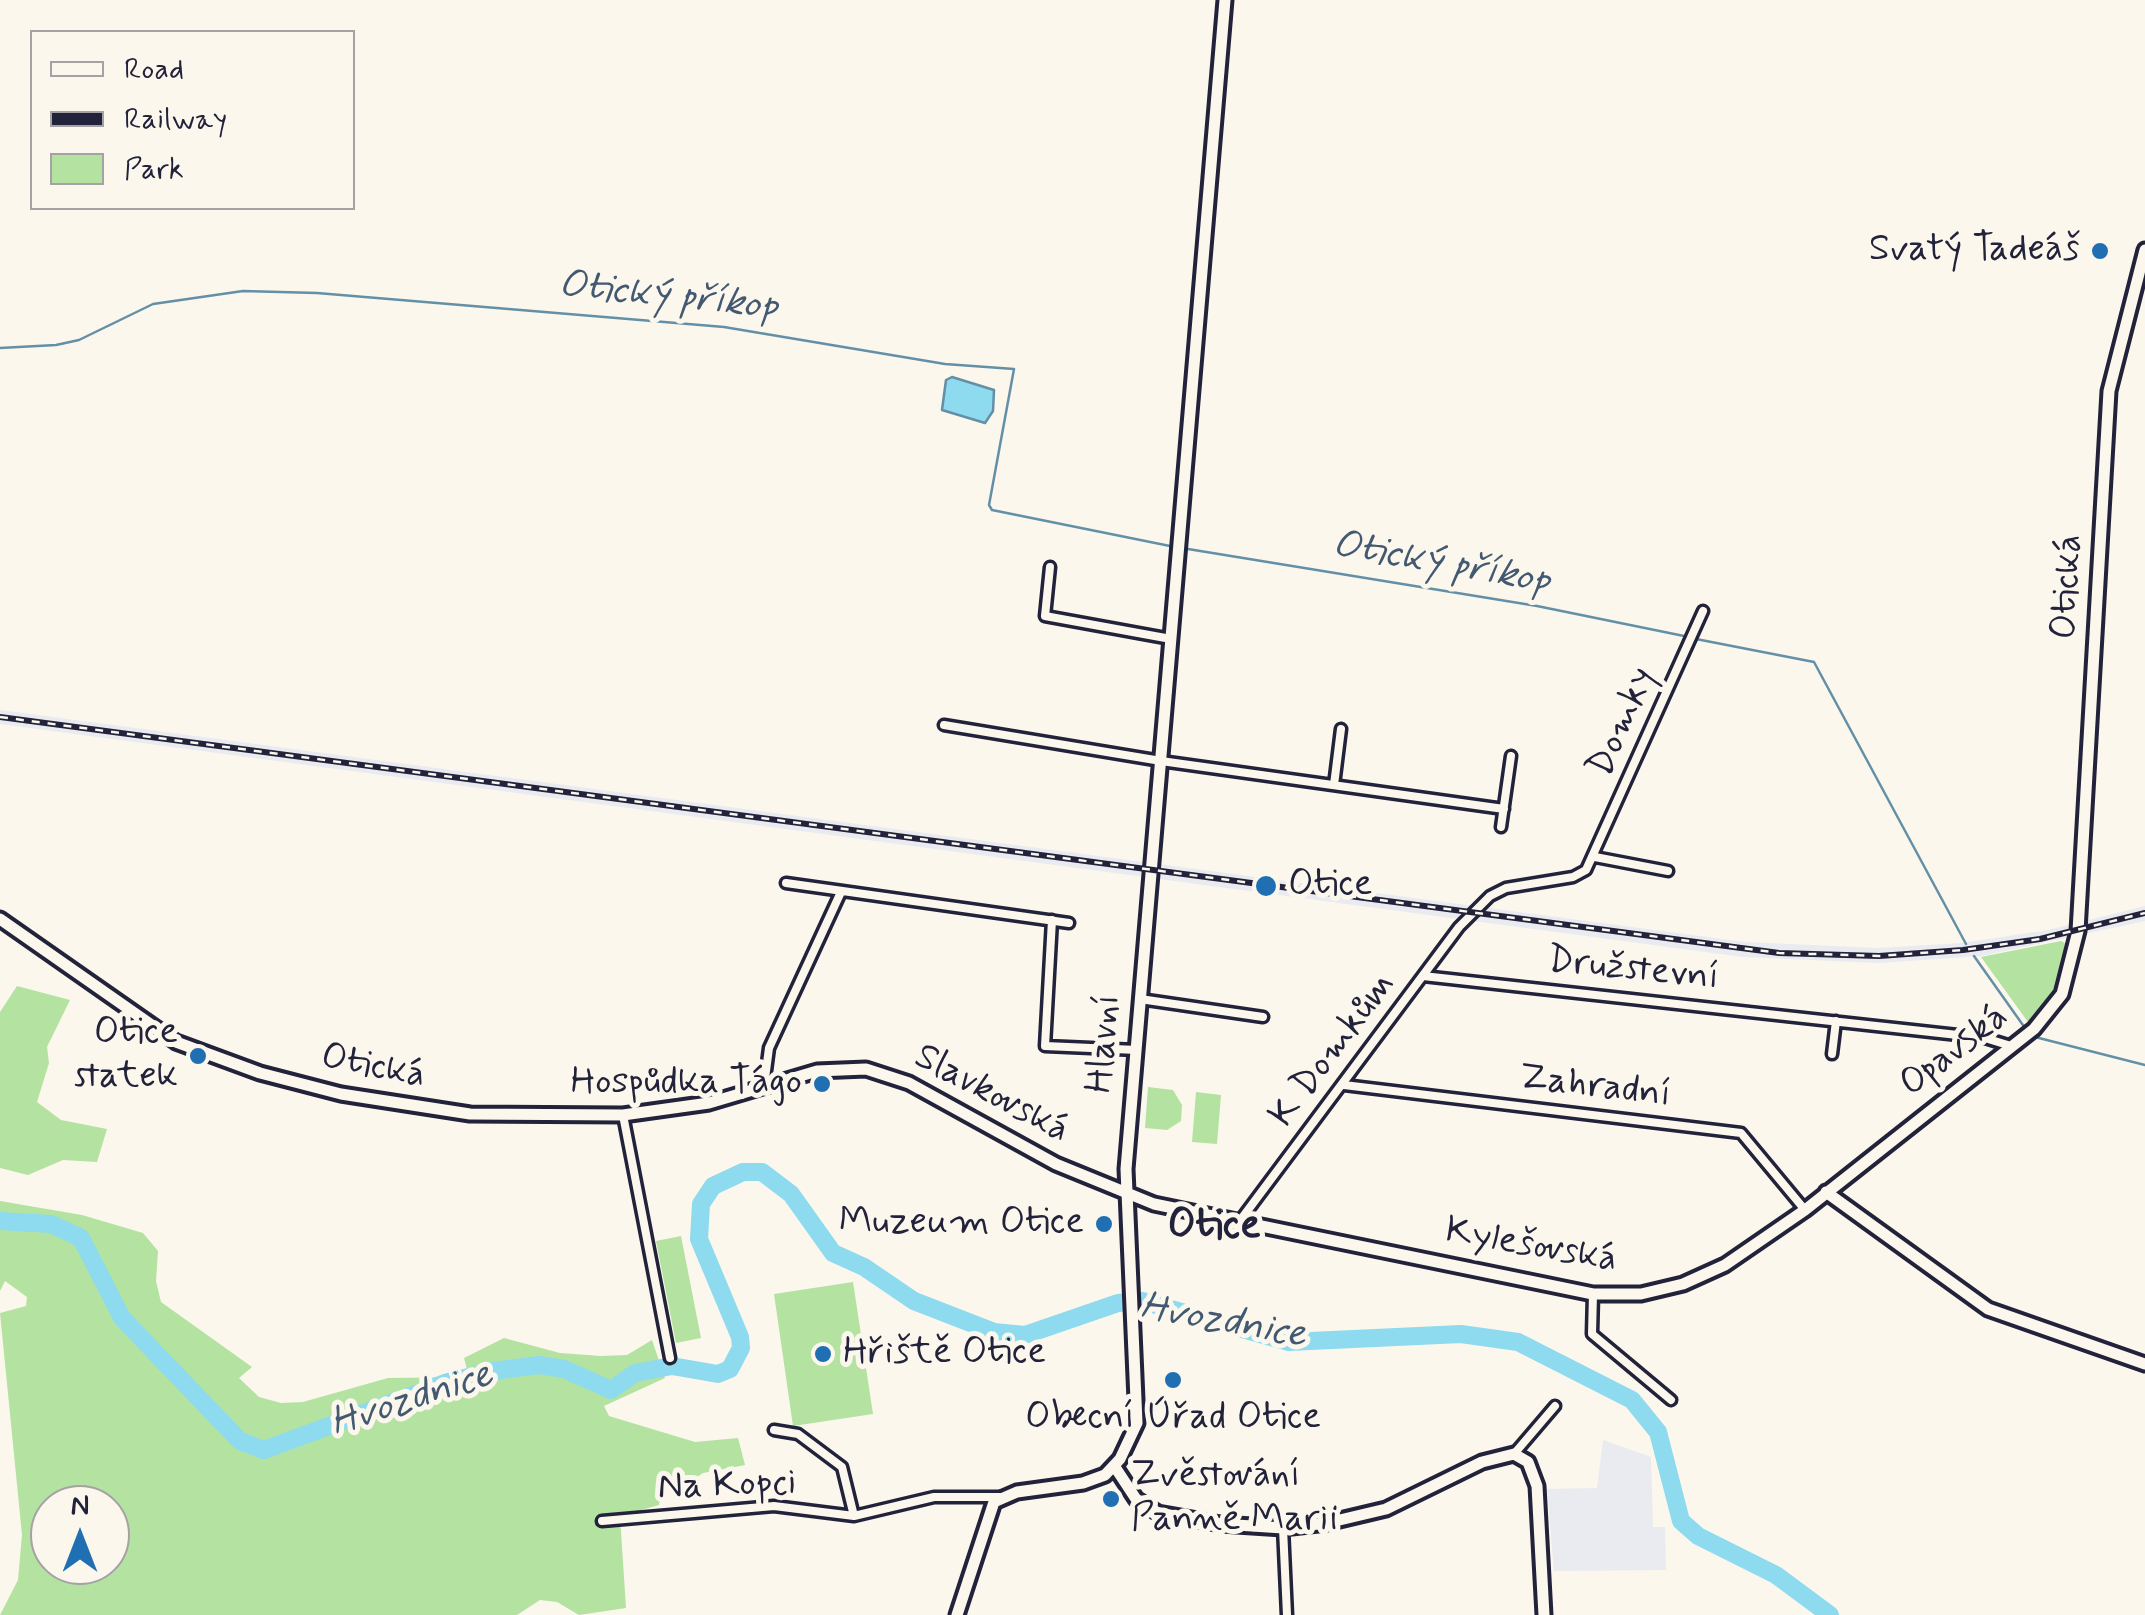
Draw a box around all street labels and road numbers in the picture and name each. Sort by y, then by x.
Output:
street label: Otická [2043,533,2095,641]
street label: Domky [1580,661,1668,785]
street label: Družstevní [1545,939,1721,1003]
street label: K Domkům [1261,965,1407,1137]
street label: Hlavní [1079,993,1133,1095]
street label: Opavská [1892,996,2018,1108]
street label: Slavkovská [906,1035,1076,1155]
street label: Otická [317,1036,429,1100]
street label: Zahradní [1517,1056,1673,1120]
street label: Kylešovská [1442,1209,1620,1285]
street label: Na Kopci [657,1462,797,1512]

